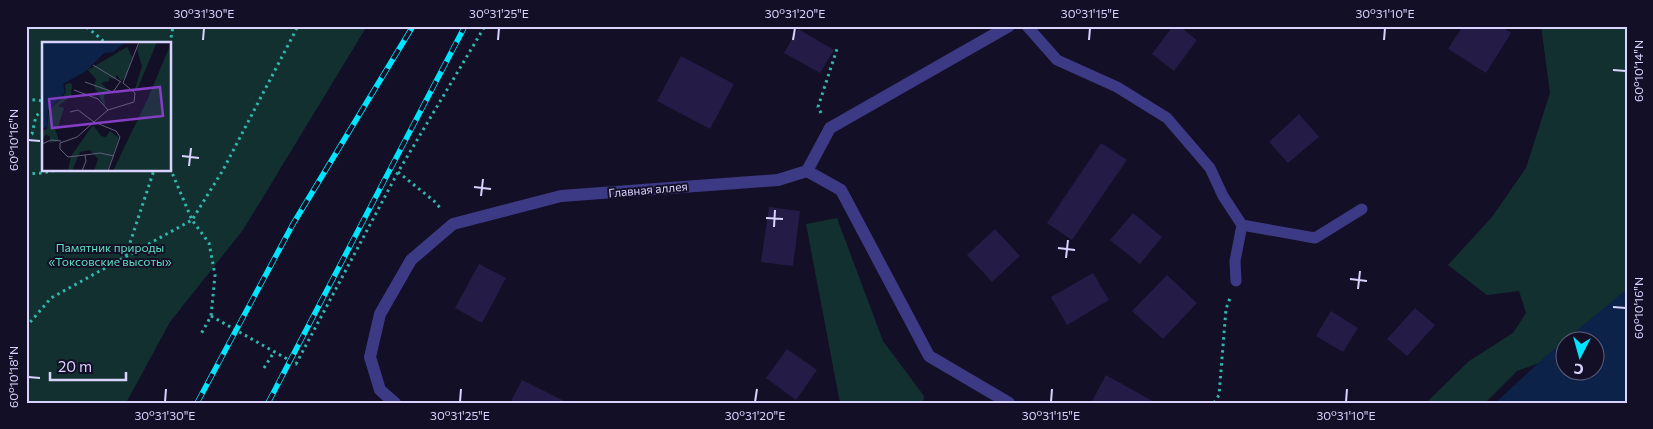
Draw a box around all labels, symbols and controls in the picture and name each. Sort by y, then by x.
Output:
text: 30°31'30"E [174,6,234,20]
text: 30°31'25"E [469,6,529,20]
text: 30°31'20"E [765,6,825,20]
text: 30°31'15"E [1061,6,1119,20]
text: 30°31'10"E [1355,6,1415,20]
text: 60°10'14"N [1631,40,1645,102]
inset map [42,42,171,171]
text: 60°10'16"N [6,109,20,171]
street label: Главная аллея [608,179,688,199]
park label: Памятник природы «Токсовские высоты» [48,240,172,268]
text: 60°10'16"N [1631,277,1645,339]
north arrow [1556,332,1606,382]
text: 60°10'18"N [6,346,20,408]
scale bar [50,349,126,381]
text: 20 m [58,357,92,375]
text: С [1573,360,1584,378]
text: 30°31'30"E [135,408,195,422]
text: 30°31'25"E [430,408,490,422]
text: 30°31'20"E [725,408,785,422]
text: 30°31'15"E [1022,408,1080,422]
text: 30°31'10"E [1316,408,1376,422]

